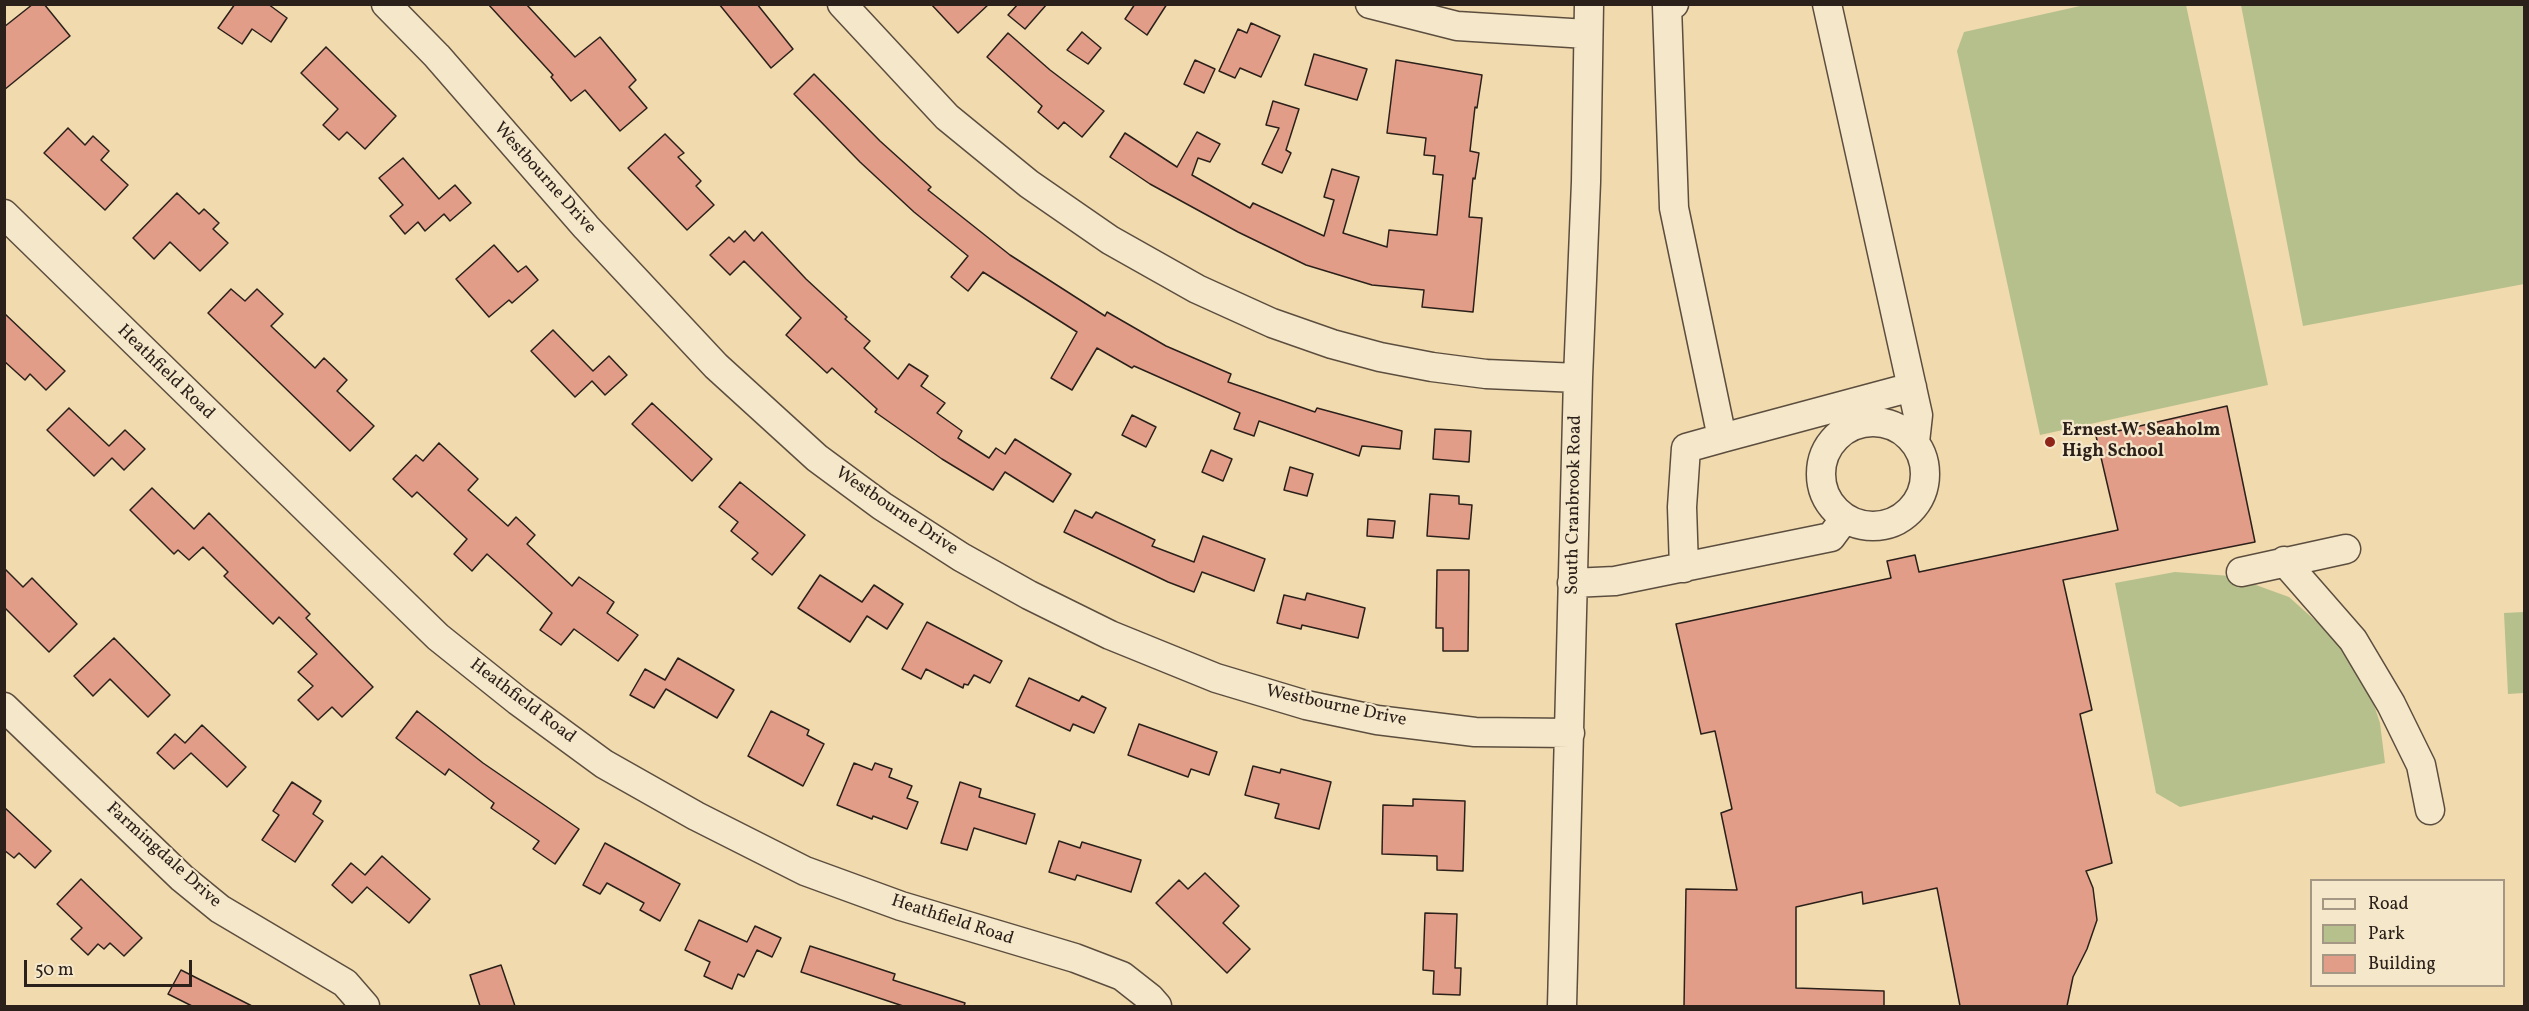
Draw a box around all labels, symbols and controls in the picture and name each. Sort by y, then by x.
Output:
street label: Westbourne Drive [488,119,600,239]
street label: Heathfield Road [112,321,218,425]
street label: South Cranbrook Road [1563,415,1587,595]
place label: Ernest W. Seaholm High School [2062,421,2220,464]
marker: Ernest W. Seaholm High School [2043,435,2057,449]
street label: Westbourne Drive [831,463,961,561]
street label: Heathfield Road [465,655,579,749]
street label: Westbourne Drive [1264,682,1408,732]
street label: Farmingdale Drive [101,799,225,913]
legend [2310,879,2505,987]
street label: Heathfield Road [888,891,1016,951]
text: Road [2368,892,2409,917]
text: Park [2368,922,2405,947]
scale bar [27,948,195,986]
text: Building [2368,952,2436,977]
text: 50 m [35,958,74,983]

